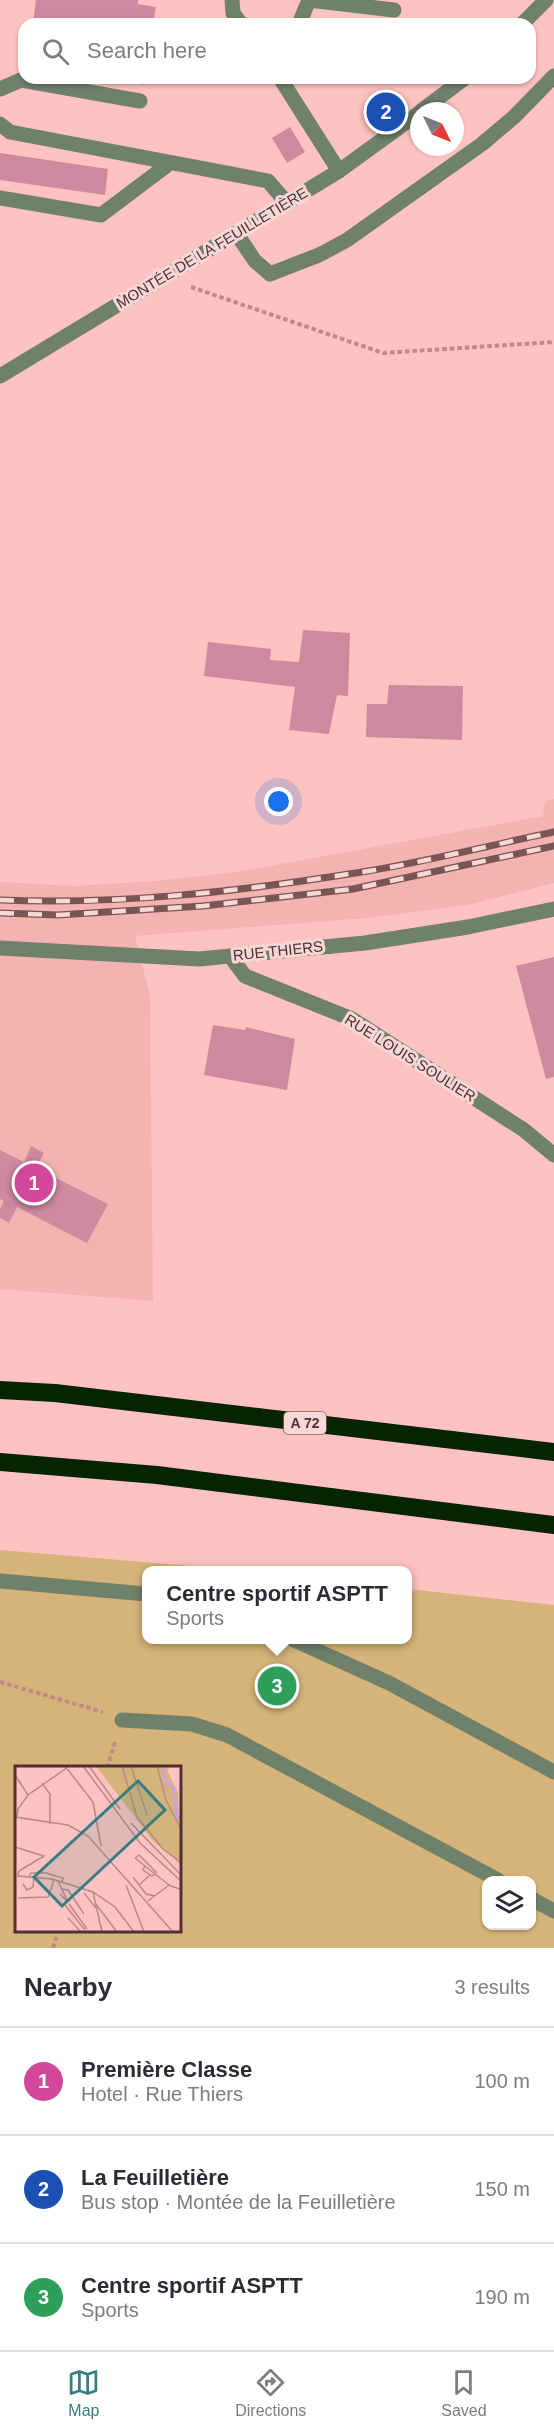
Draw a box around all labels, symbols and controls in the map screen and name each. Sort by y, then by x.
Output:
search box [18,18,536,84]
icon: search [39,35,72,68]
text: Search here [87,38,207,63]
pin: 2 [366,90,406,134]
north arrow [410,102,464,156]
street label: MONTÉE DE LA FEUILLETIÈRE [113,184,310,312]
your location [264,787,293,816]
street label: RUE THIERS [232,937,324,964]
street label: RUE LOUIS SOULIER [342,1010,479,1105]
pin: 1 [15,1160,54,1206]
road number: A 72 [284,1412,326,1434]
popup [142,1566,412,1644]
text: Centre sportif ASPTT [166,1581,388,1606]
text: Sports [166,1607,224,1629]
pin: 3 [258,1664,296,1708]
inset map [15,1766,182,1933]
map controls [482,1876,536,1930]
button: layers [482,1876,536,1930]
text: Nearby [24,1972,112,2002]
text: 3 results [454,1976,530,1998]
text: Première Classe [81,2057,252,2082]
text: 1 [38,2070,49,2092]
text: 100 m [474,2070,530,2092]
text: Hotel · Rue Thiers [81,2083,243,2105]
text: La Feuilletière [81,2165,229,2190]
text: 2 [38,2178,49,2200]
text: 150 m [474,2178,530,2200]
text: Bus stop · Montée de la Feuilletière [81,2191,396,2213]
text: Centre sportif ASPTT [81,2273,303,2298]
text: 3 [38,2286,49,2308]
text: 190 m [474,2286,530,2308]
text: Sports [81,2299,139,2321]
tab: Map [67,2366,100,2420]
tab: Directions [235,2366,306,2420]
tab: Saved [441,2366,487,2420]

